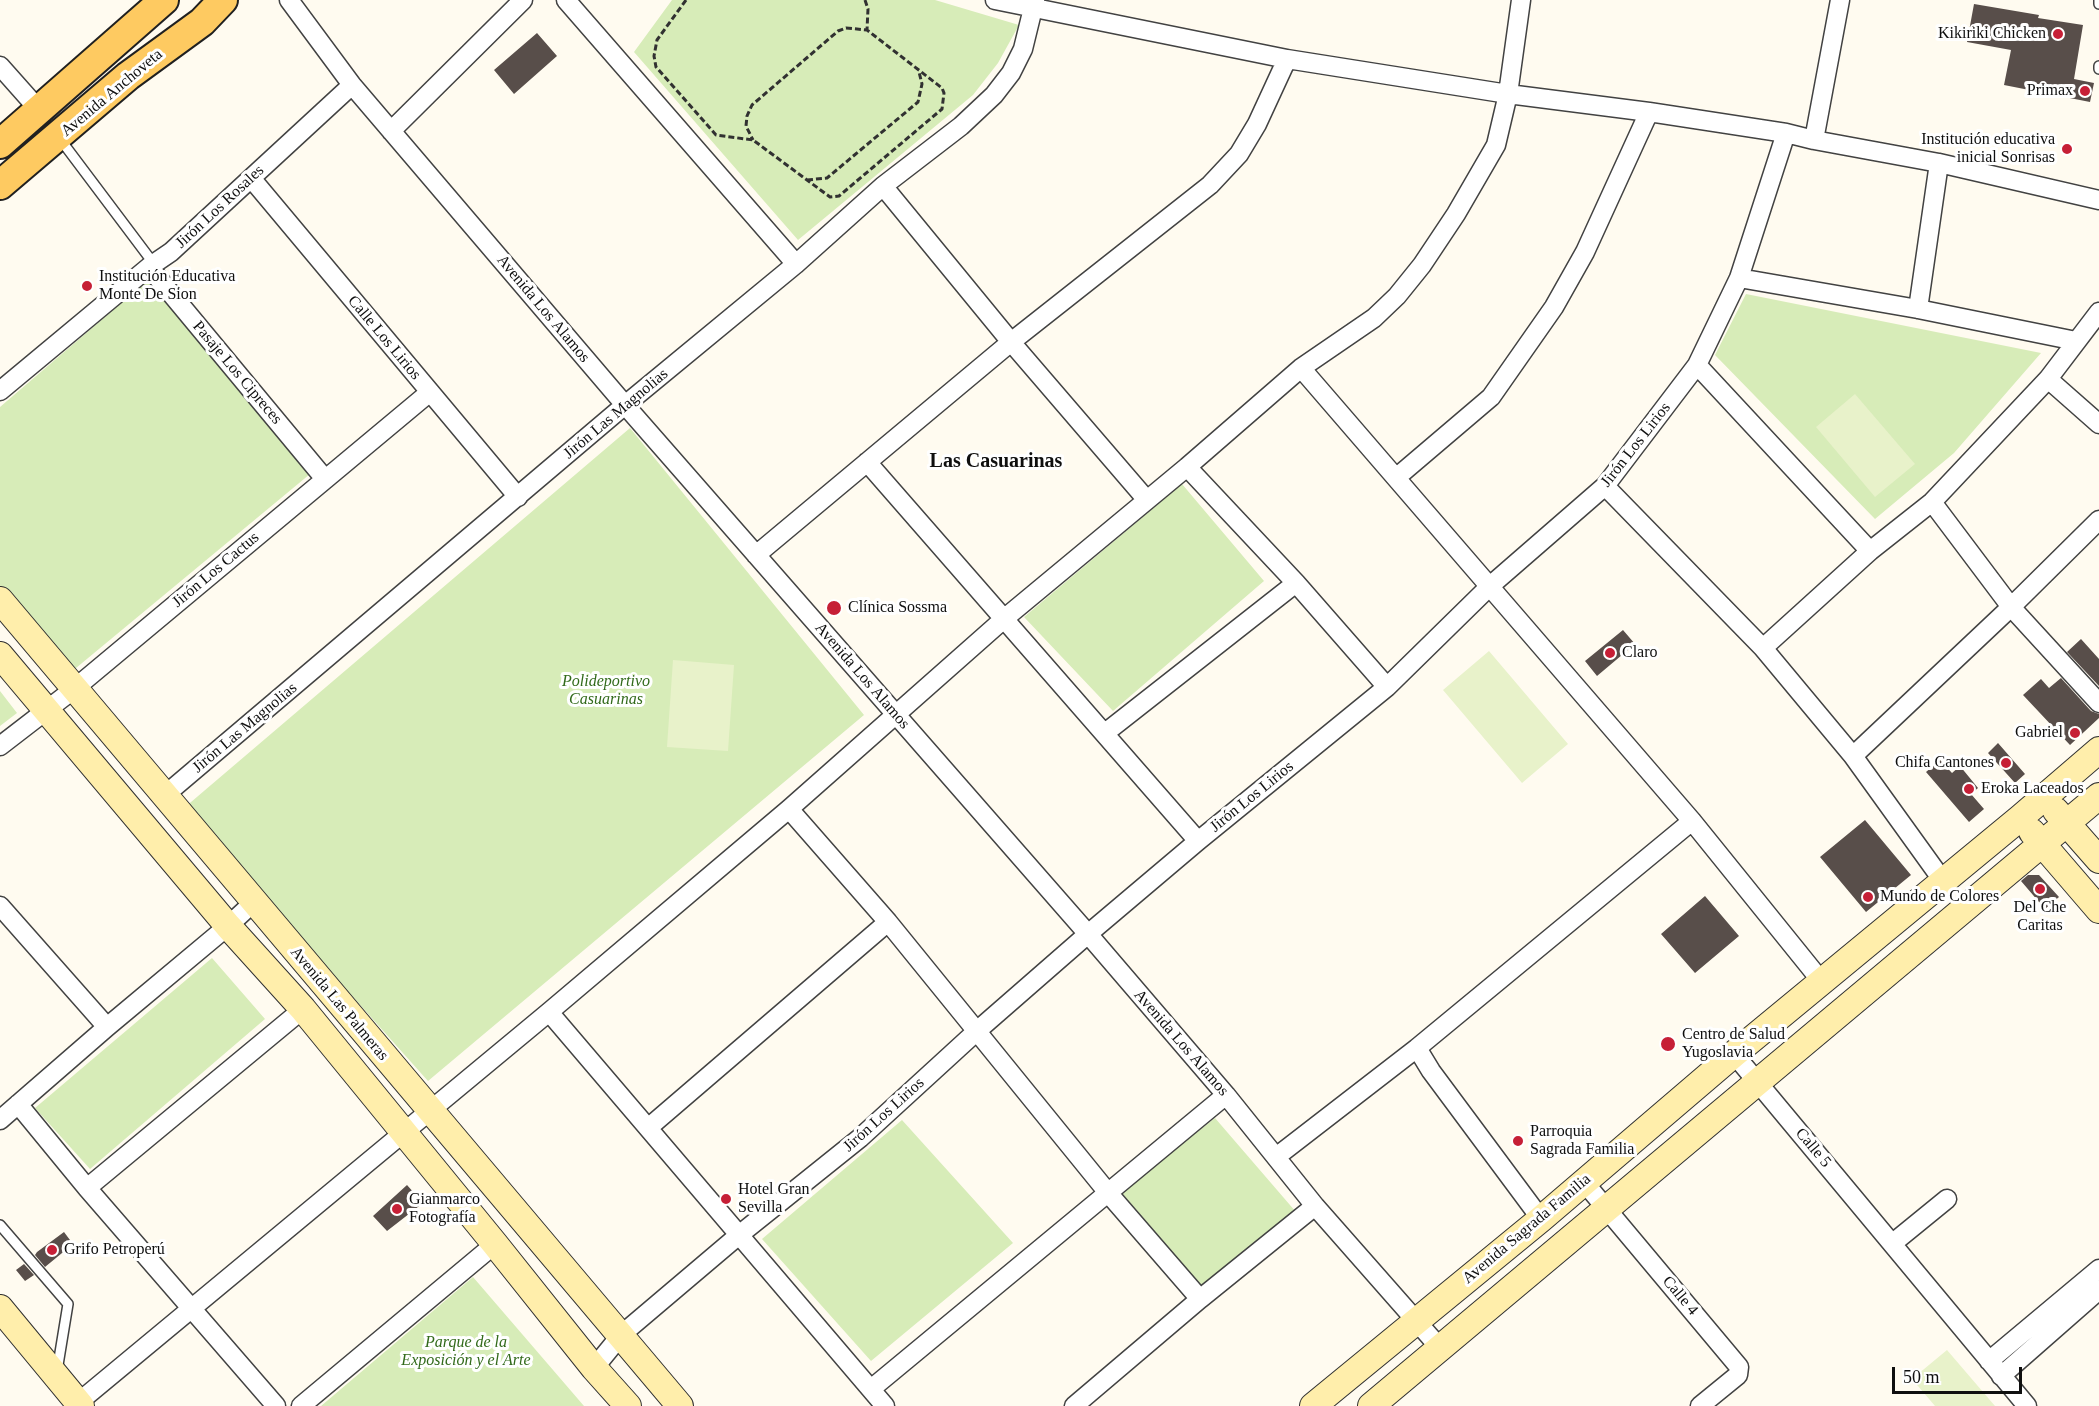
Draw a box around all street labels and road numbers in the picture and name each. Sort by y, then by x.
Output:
street label: Avenida Anchoveta [57,45,167,141]
street label: Jirón Los Rosales [172,161,268,253]
street label: Avenida Los Alamos [492,251,594,367]
street label: Calle Los Lirios [343,292,425,384]
street label: Pasaje Los Cipreces [188,317,286,429]
street label: Jirón Las Magnolias [560,365,672,463]
street label: Jirón Los Lirios [1597,399,1675,491]
street label: Jirón Los Cactus [169,528,263,612]
street label: Avenida Los Alamos [811,619,913,733]
street label: Jirón Las Magnolias [189,679,301,777]
street label: Jirón Los Lirios [1206,757,1298,837]
street label: Avenida Las Palmeras [286,943,392,1065]
street label: Avenida Los Alamos [1130,986,1232,1100]
street label: Jirón Los Lirios [840,1074,928,1156]
street label: Calle 5 [1791,1124,1835,1172]
street label: Avenida Sagrada Familia [1459,1170,1595,1288]
street label: Calle 4 [1658,1272,1702,1320]

